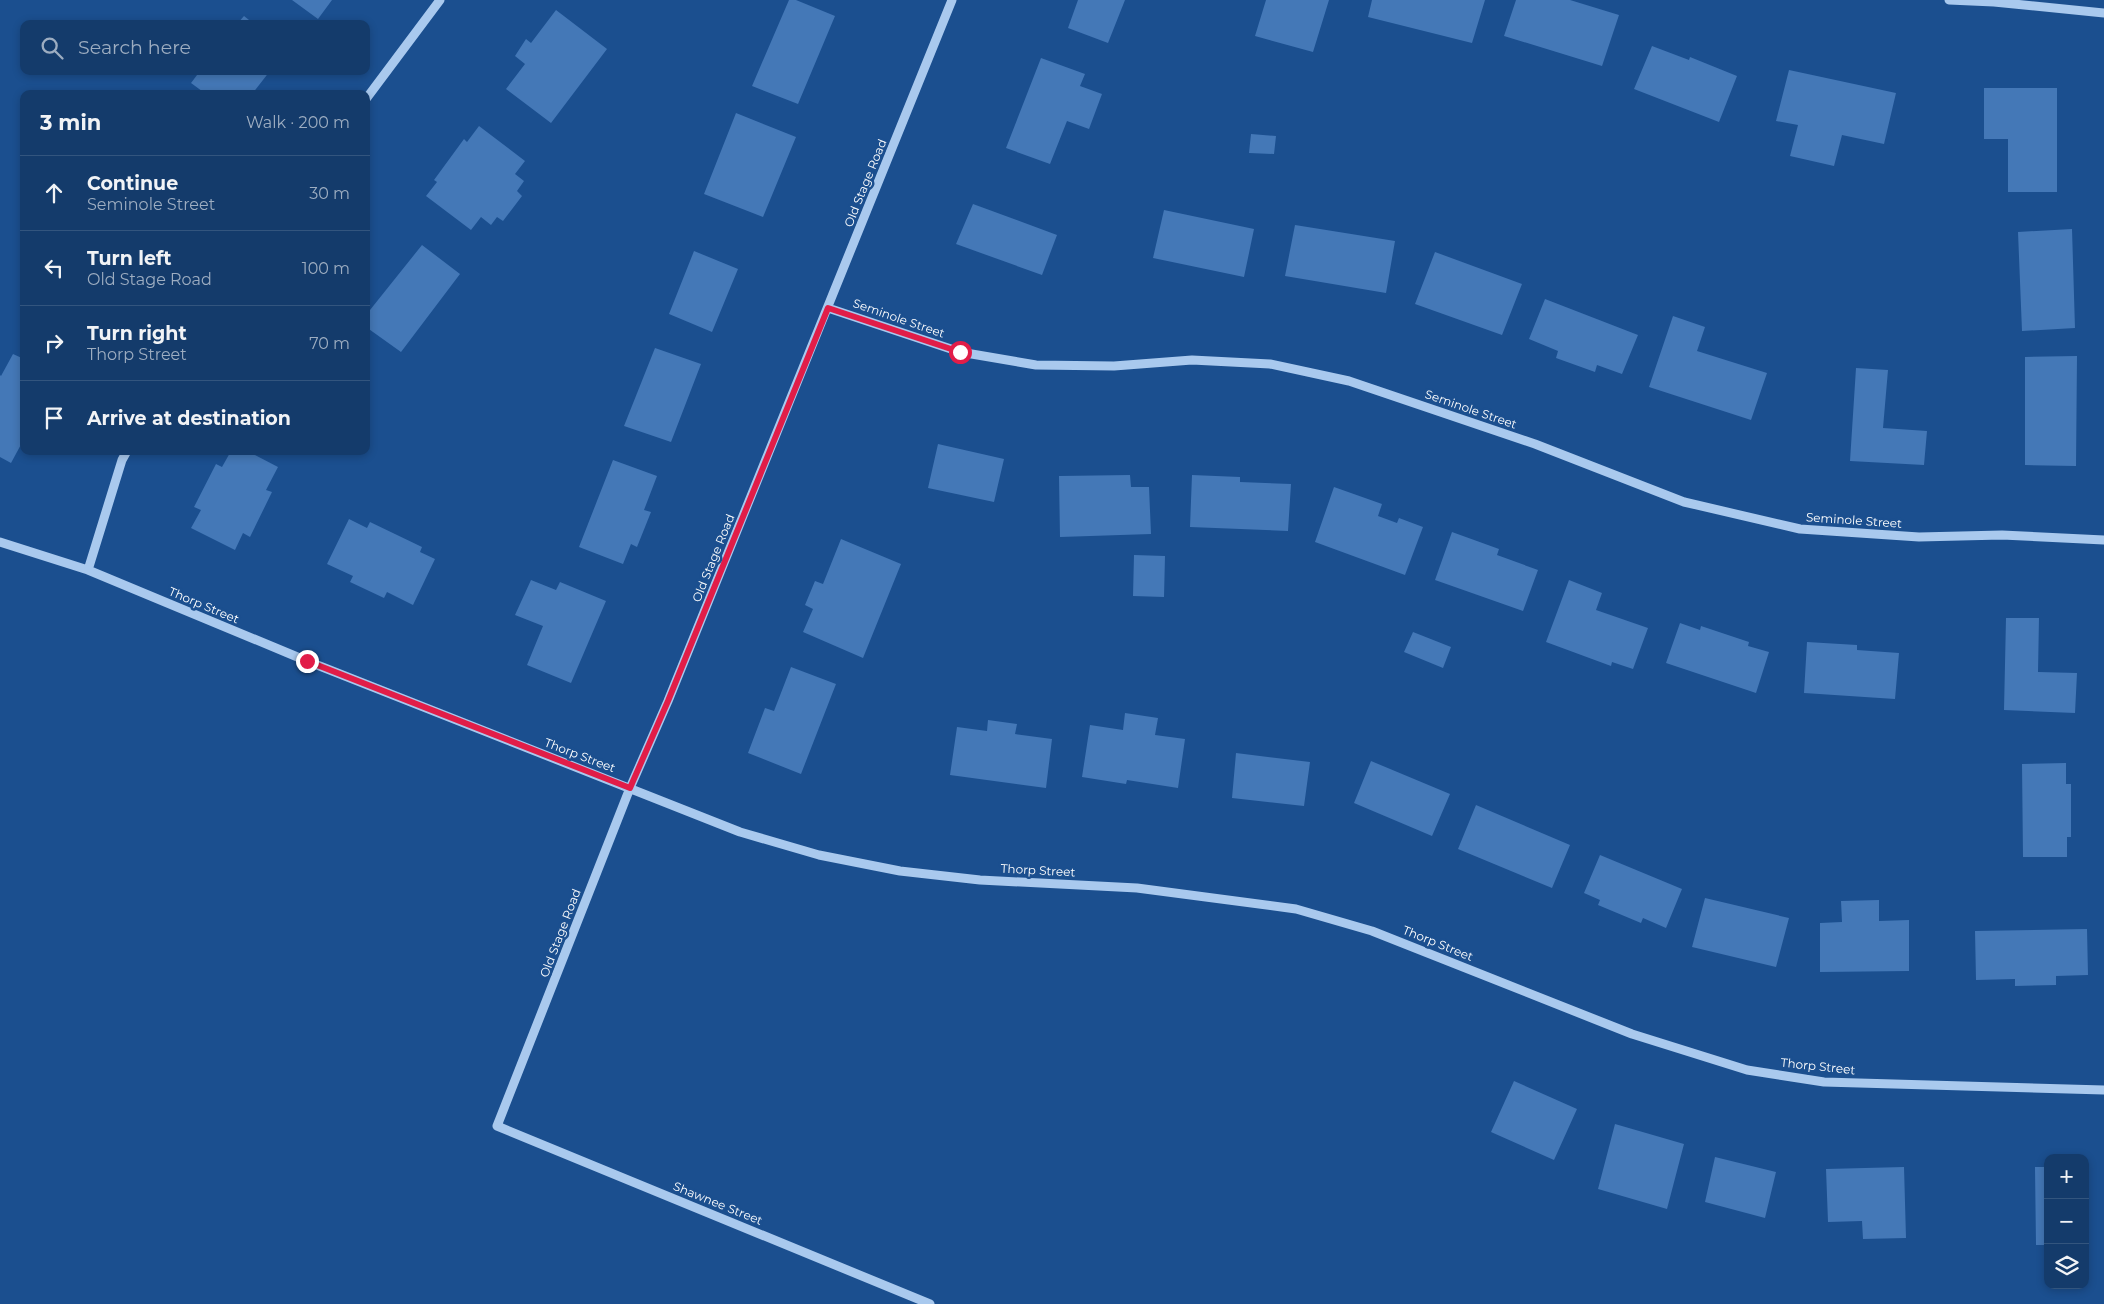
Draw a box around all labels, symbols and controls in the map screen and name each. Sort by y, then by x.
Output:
search box [20,20,370,75]
icon: search [38,34,66,62]
text: Search here [78,36,191,59]
text: 3 min [40,110,101,135]
text: Walk · 200 m [246,113,350,132]
street label: Old Stage Road [841,137,889,229]
text: Continue [87,172,178,195]
icon: ahead [40,179,68,207]
text: 30 m [309,184,350,203]
text: Seminole Street [87,195,215,214]
text: Turn left [87,247,172,270]
icon: left [40,254,68,282]
text: 100 m [302,259,350,278]
text: Old Stage Road [87,270,212,289]
street label: Seminole Street [851,295,947,341]
text: Turn right [87,322,187,345]
icon: right [40,329,68,357]
text: 70 m [309,334,350,353]
route start [949,341,972,364]
text: Thorp Street [87,345,187,364]
street label: Seminole Street [1423,386,1519,432]
icon: arrive [40,404,68,432]
text: Arrive at destination [87,407,291,430]
street label: Seminole Street [1806,509,1903,531]
street label: Old Stage Road [689,512,737,604]
street label: Thorp Street [167,583,241,627]
route end [296,650,319,673]
street label: Thorp Street [542,735,618,775]
street label: Thorp Street [1000,861,1076,879]
street label: Old Stage Road [536,887,584,979]
street label: Thorp Street [1401,922,1476,964]
street label: Thorp Street [1780,1055,1856,1077]
map controls [2044,1154,2089,1289]
button: + [2044,1154,2089,1199]
street label: Shawnee Street [671,1178,765,1228]
button: − [2044,1199,2089,1244]
button: layers [2044,1244,2089,1289]

